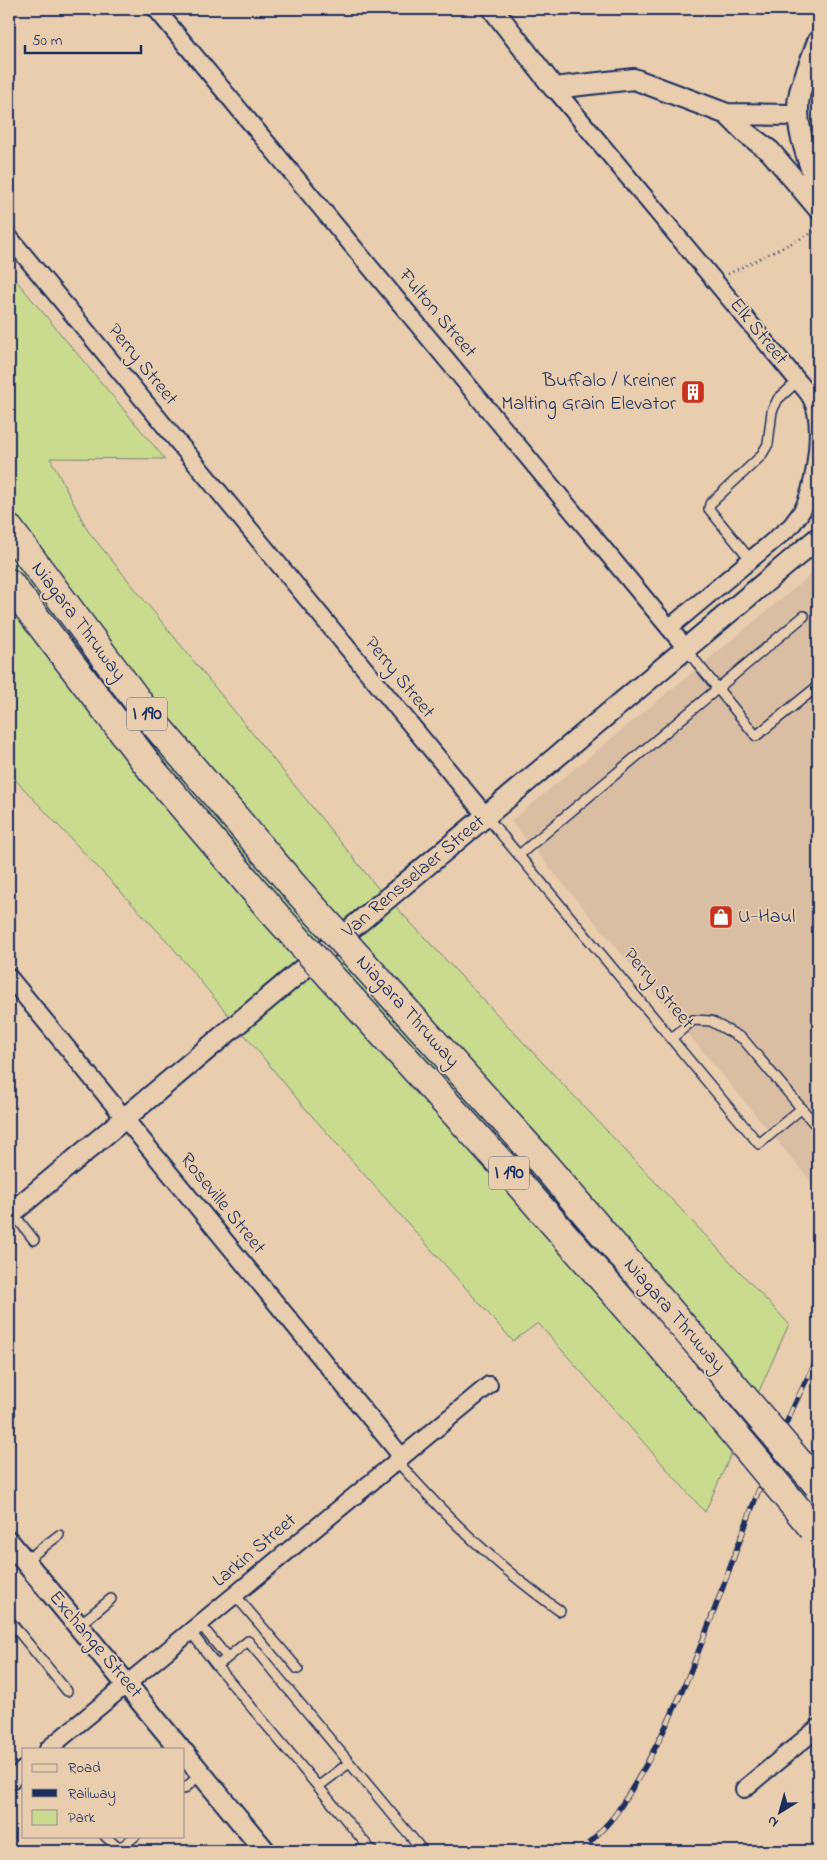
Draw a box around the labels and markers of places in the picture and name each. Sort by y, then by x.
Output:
place label: Buffalo / Kreiner Malting Grain Elevator [501,367,677,420]
building icon: Buffalo / Kreiner Malting Grain Elevator [680,379,706,405]
place label: U-Haul [738,903,795,932]
shop icon: U-Haul [708,904,734,930]

